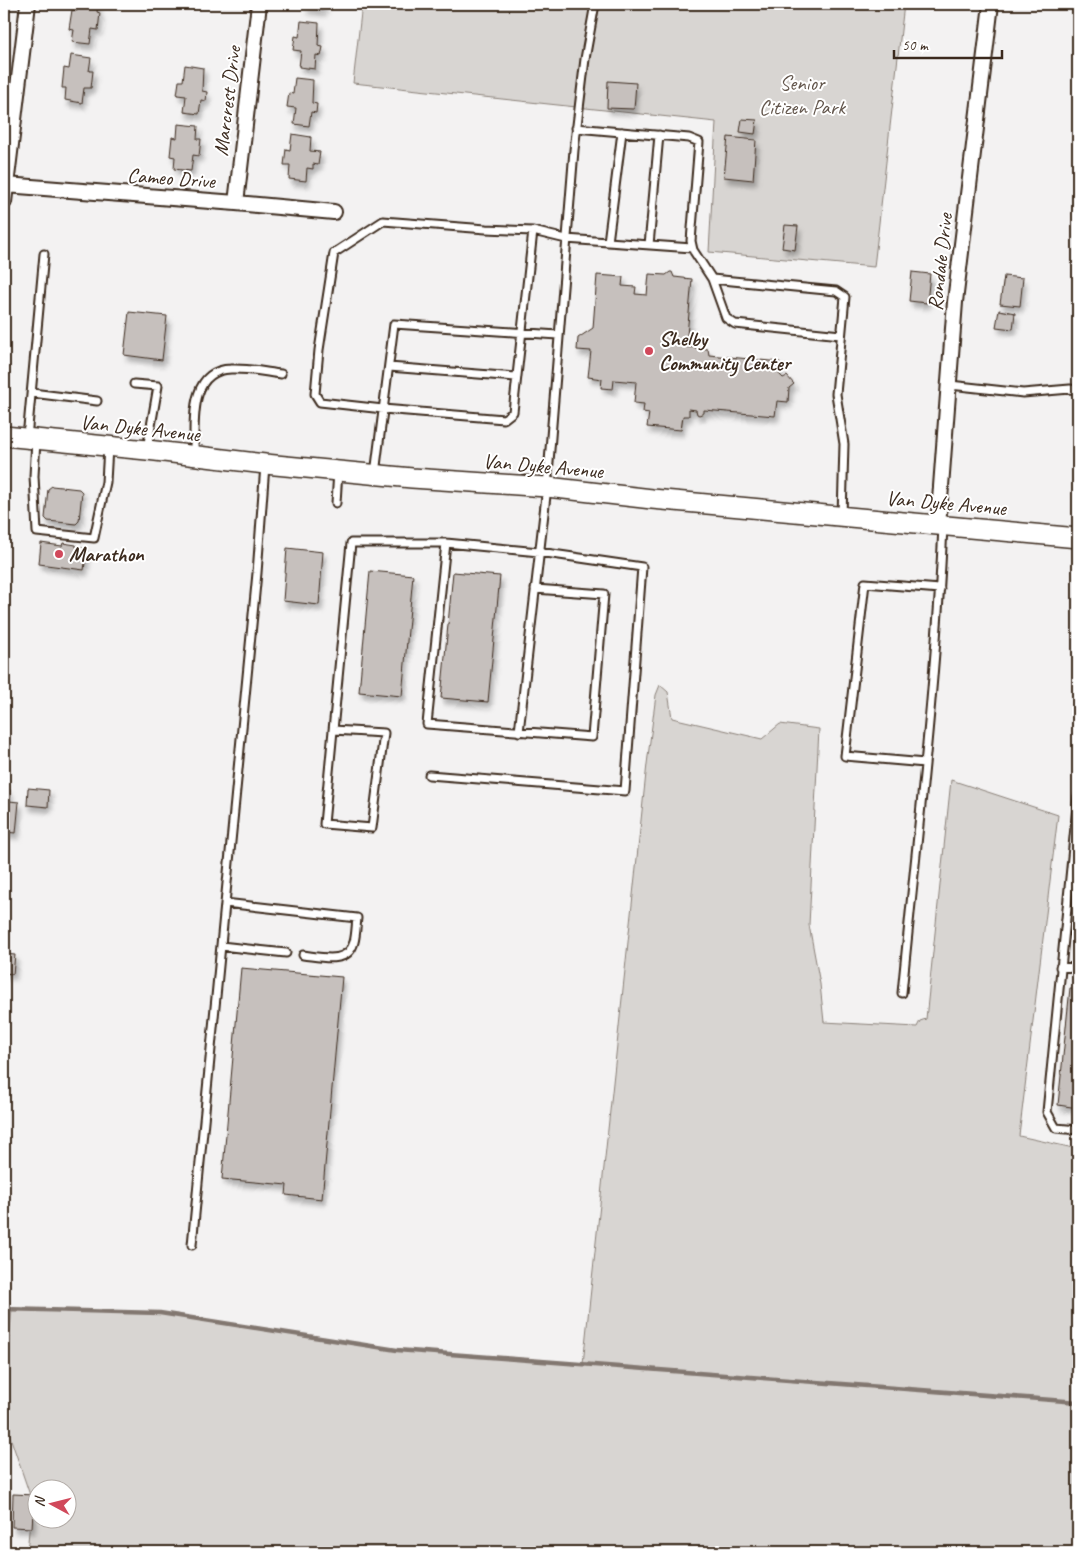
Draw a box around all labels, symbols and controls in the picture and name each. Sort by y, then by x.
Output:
scale bar [894,28,1002,60]
text: 50 m [902,36,929,55]
street label: Marcrest Drive [207,43,247,157]
park label: Senior Citizen Park [759,70,846,120]
street label: Cameo Drive [126,162,217,194]
street label: Rondale Drive [922,211,958,312]
place label: Shelby Community Center [659,326,793,377]
marker: Shelby Community Center [643,345,655,357]
street label: Van Dyke Avenue [79,409,202,447]
street label: Van Dyke Avenue [482,448,605,484]
street label: Van Dyke Avenue [885,485,1008,521]
place label: Marathon [69,541,145,567]
marker: Marathon [53,548,65,560]
north arrow [28,1478,78,1528]
text: N [31,1495,49,1508]

